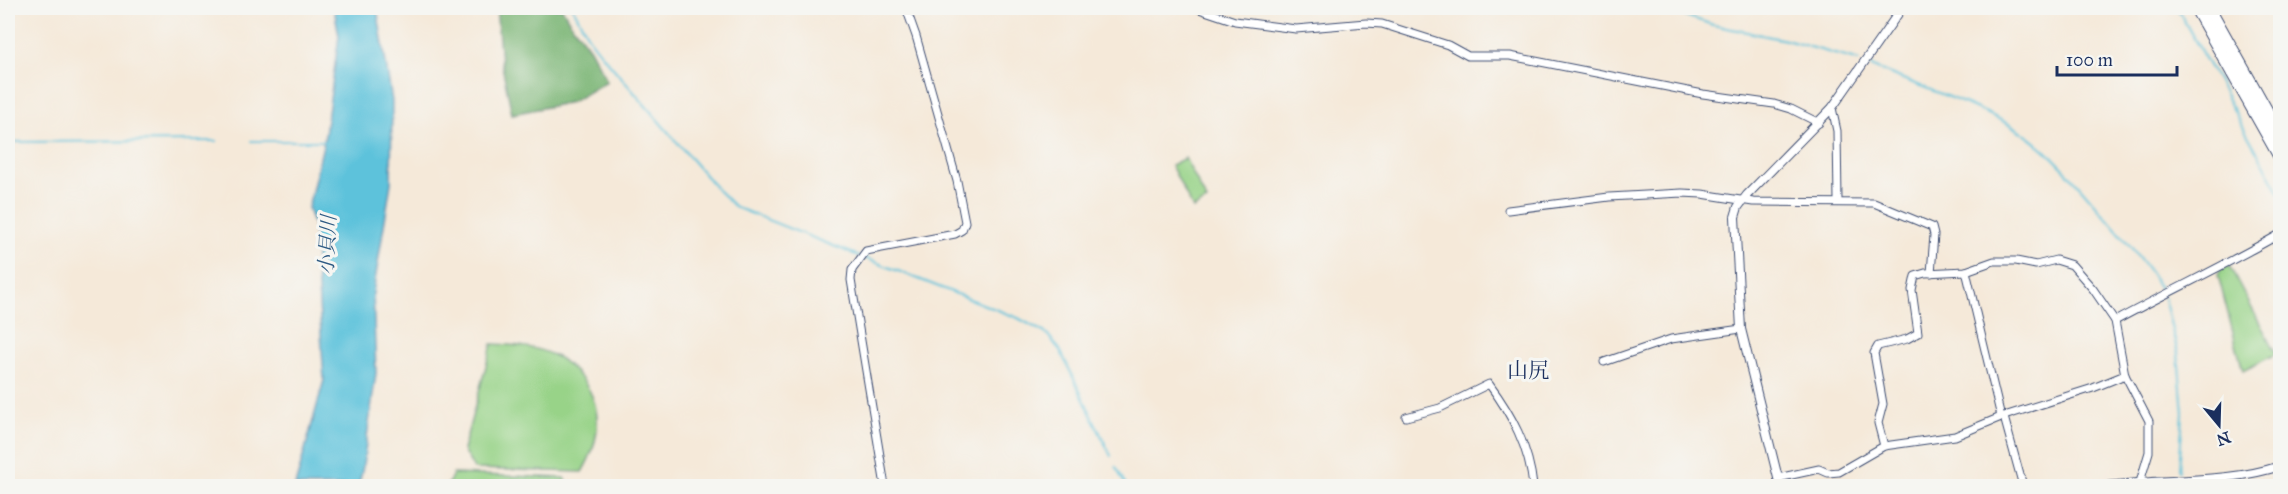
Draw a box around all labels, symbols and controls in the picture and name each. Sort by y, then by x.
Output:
scale bar [2057,39,2177,77]
text: 100 m [2066,49,2113,71]
water label: 小貝川 [313,212,341,276]
district label: 山尻 [1507,357,1549,383]
north arrow [2189,395,2249,455]
text: N [2214,428,2233,450]

